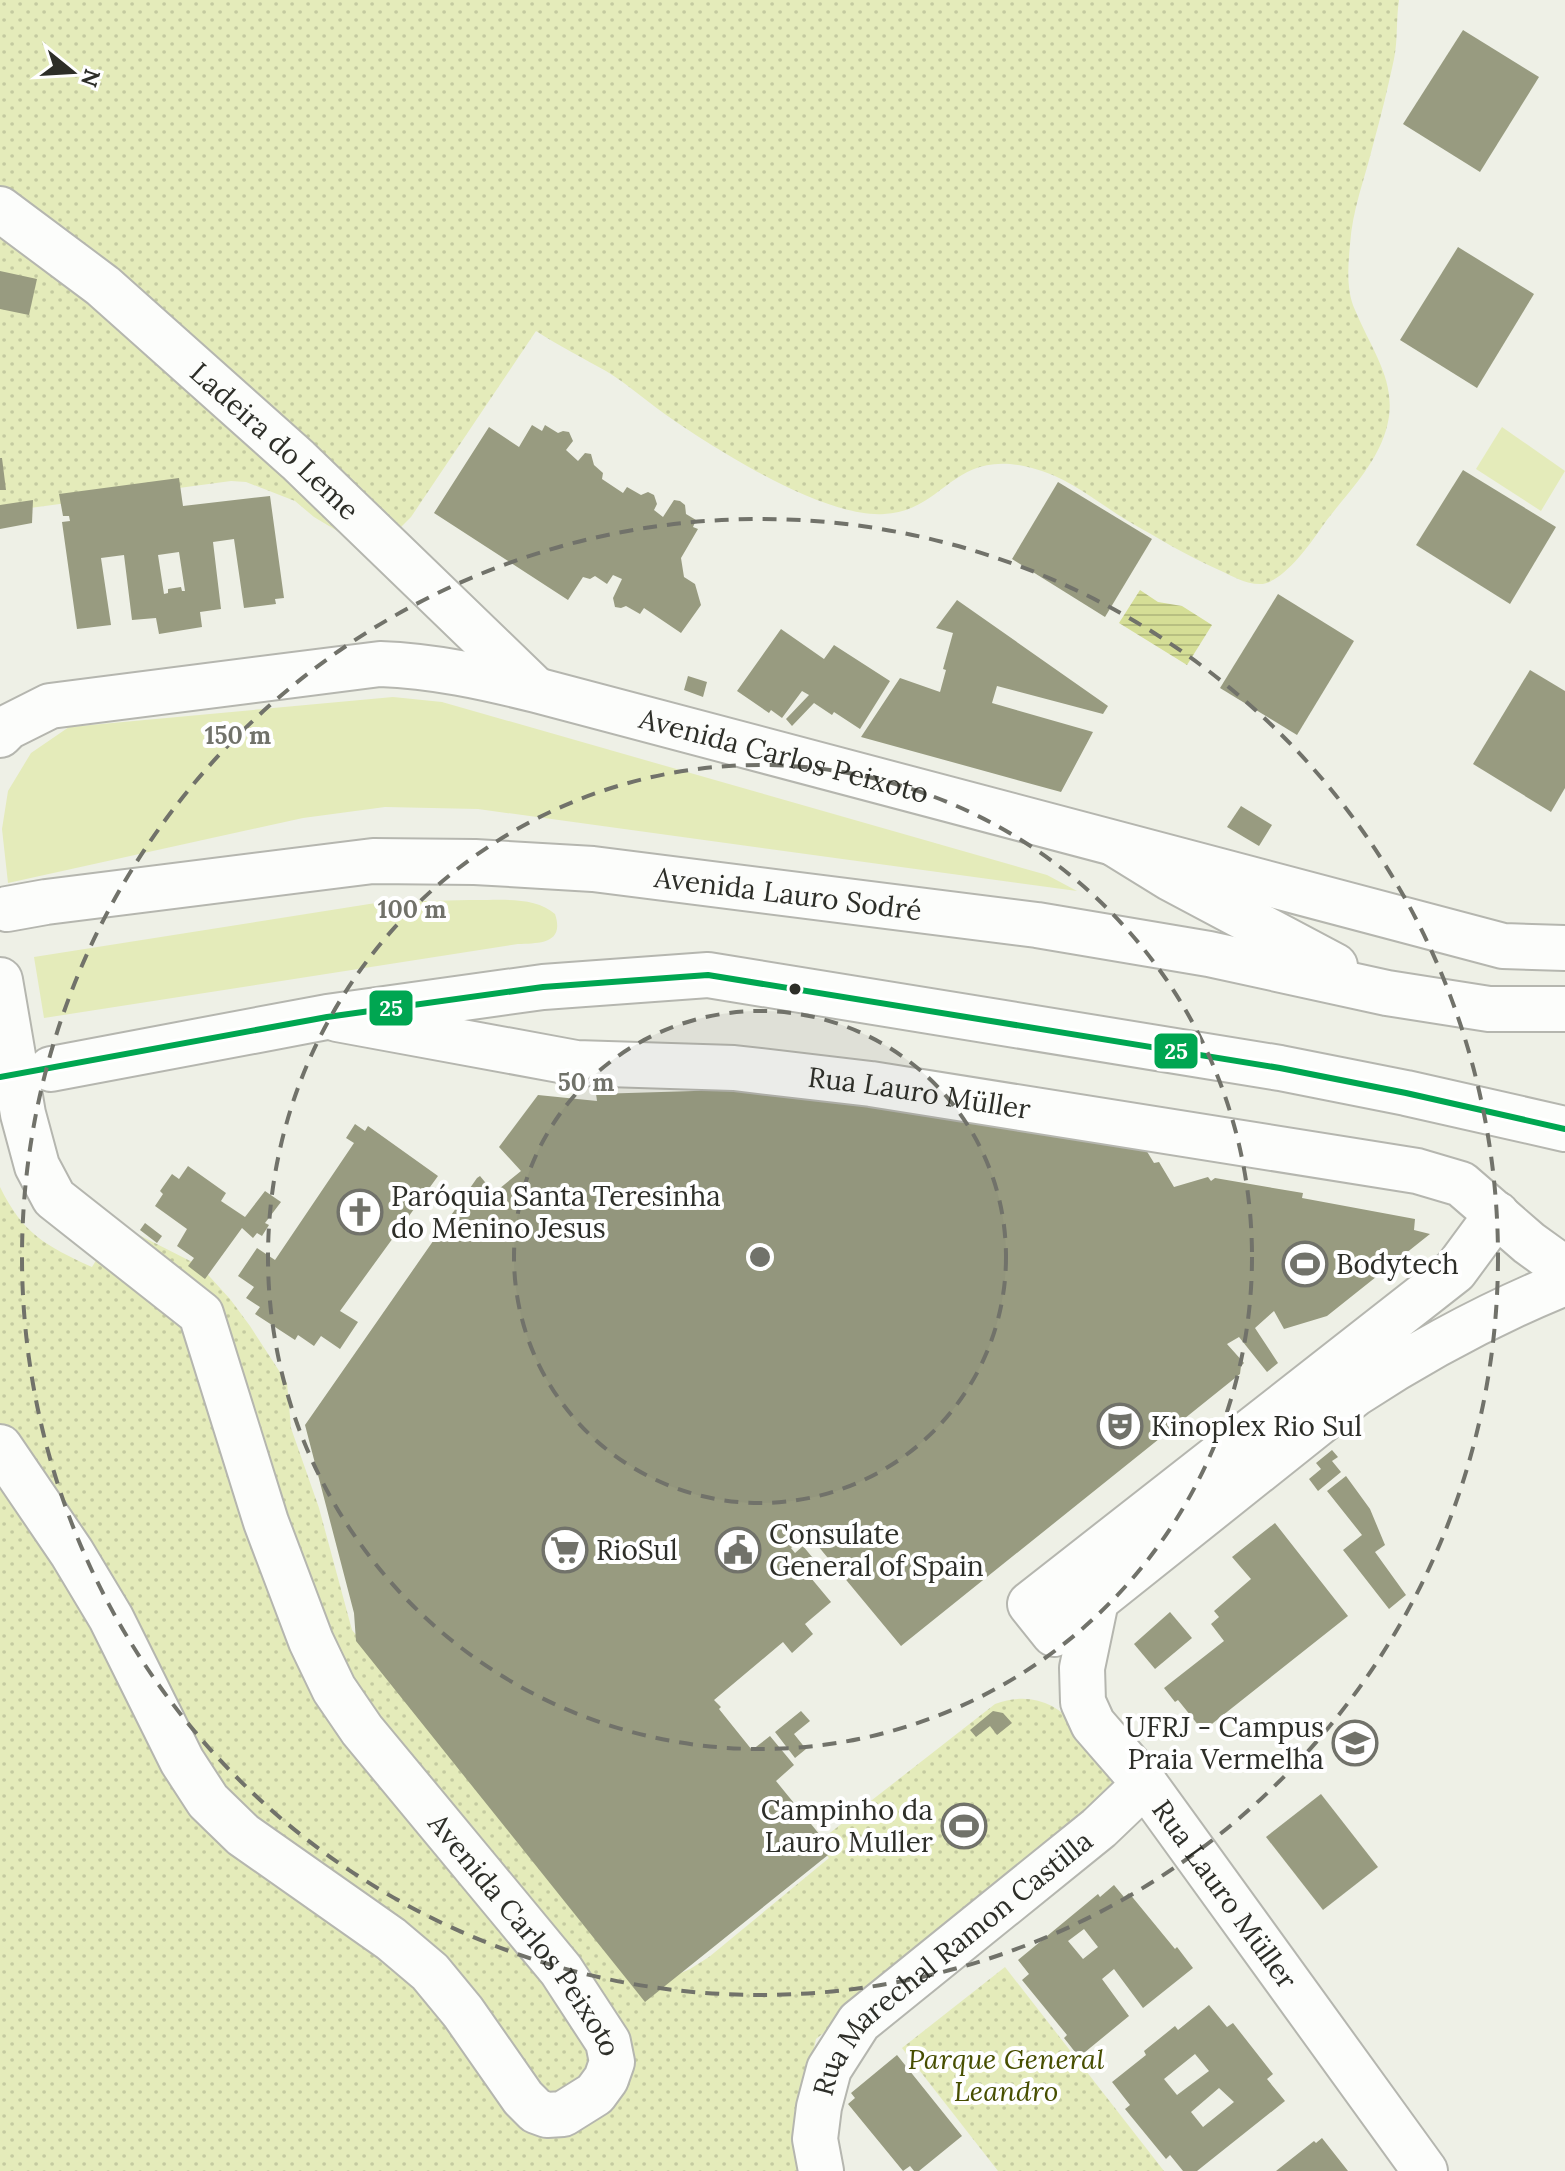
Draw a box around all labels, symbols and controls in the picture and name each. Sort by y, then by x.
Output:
north arrow [32,32,112,112]
text: N [75,66,107,91]
street label: Ladeira do Leme [183,354,367,528]
street label: Avenida Carlos Peixoto [634,700,933,811]
text: 150 m [205,720,271,751]
street label: Avenida Lauro Sodré [651,859,924,928]
text: 100 m [378,894,446,925]
unlabelled marker [787,981,803,997]
line badge: 25 [368,989,414,1027]
text: 25 [379,994,403,1022]
line badge: 25 [1153,1032,1199,1070]
text: 25 [1164,1037,1188,1065]
street label: Rua Lauro Müller [806,1059,1033,1127]
text: 50 m [558,1067,614,1098]
place label: Paróquia Santa Teresinha do Menino Jesus [391,1178,721,1246]
church icon: Paróquia Santa Teresinha do Menino Jesus [336,1188,384,1236]
sports icon: Bodytech [1281,1240,1329,1288]
centre of rings [746,1243,774,1271]
place label: Bodytech [1336,1246,1459,1282]
theatre icon: Kinoplex Rio Sul [1096,1402,1144,1450]
place label: Kinoplex Rio Sul [1151,1408,1362,1444]
place label: Consulate General of Spain [769,1516,984,1584]
supermarket icon: RioSul [541,1526,589,1574]
public building icon: Consulate General of Spain [714,1526,762,1574]
place label: RioSul [596,1532,678,1568]
place label: UFRJ - Campus Praia Vermelha [1125,1709,1324,1777]
school or university icon: UFRJ - Campus Praia Vermelha [1331,1719,1379,1767]
place label: Campinho da Lauro Muller [761,1792,933,1860]
street label: Rua Lauro Müller [1144,1793,1305,1996]
sports icon: Campinho da Lauro Muller [940,1802,988,1850]
street label: Avenida Carlos Peixoto [420,1805,628,2059]
street label: Rua Marechal Ramon Castilla [805,1823,1100,2100]
park label: Parque General Leandro [908,2041,1104,2109]

